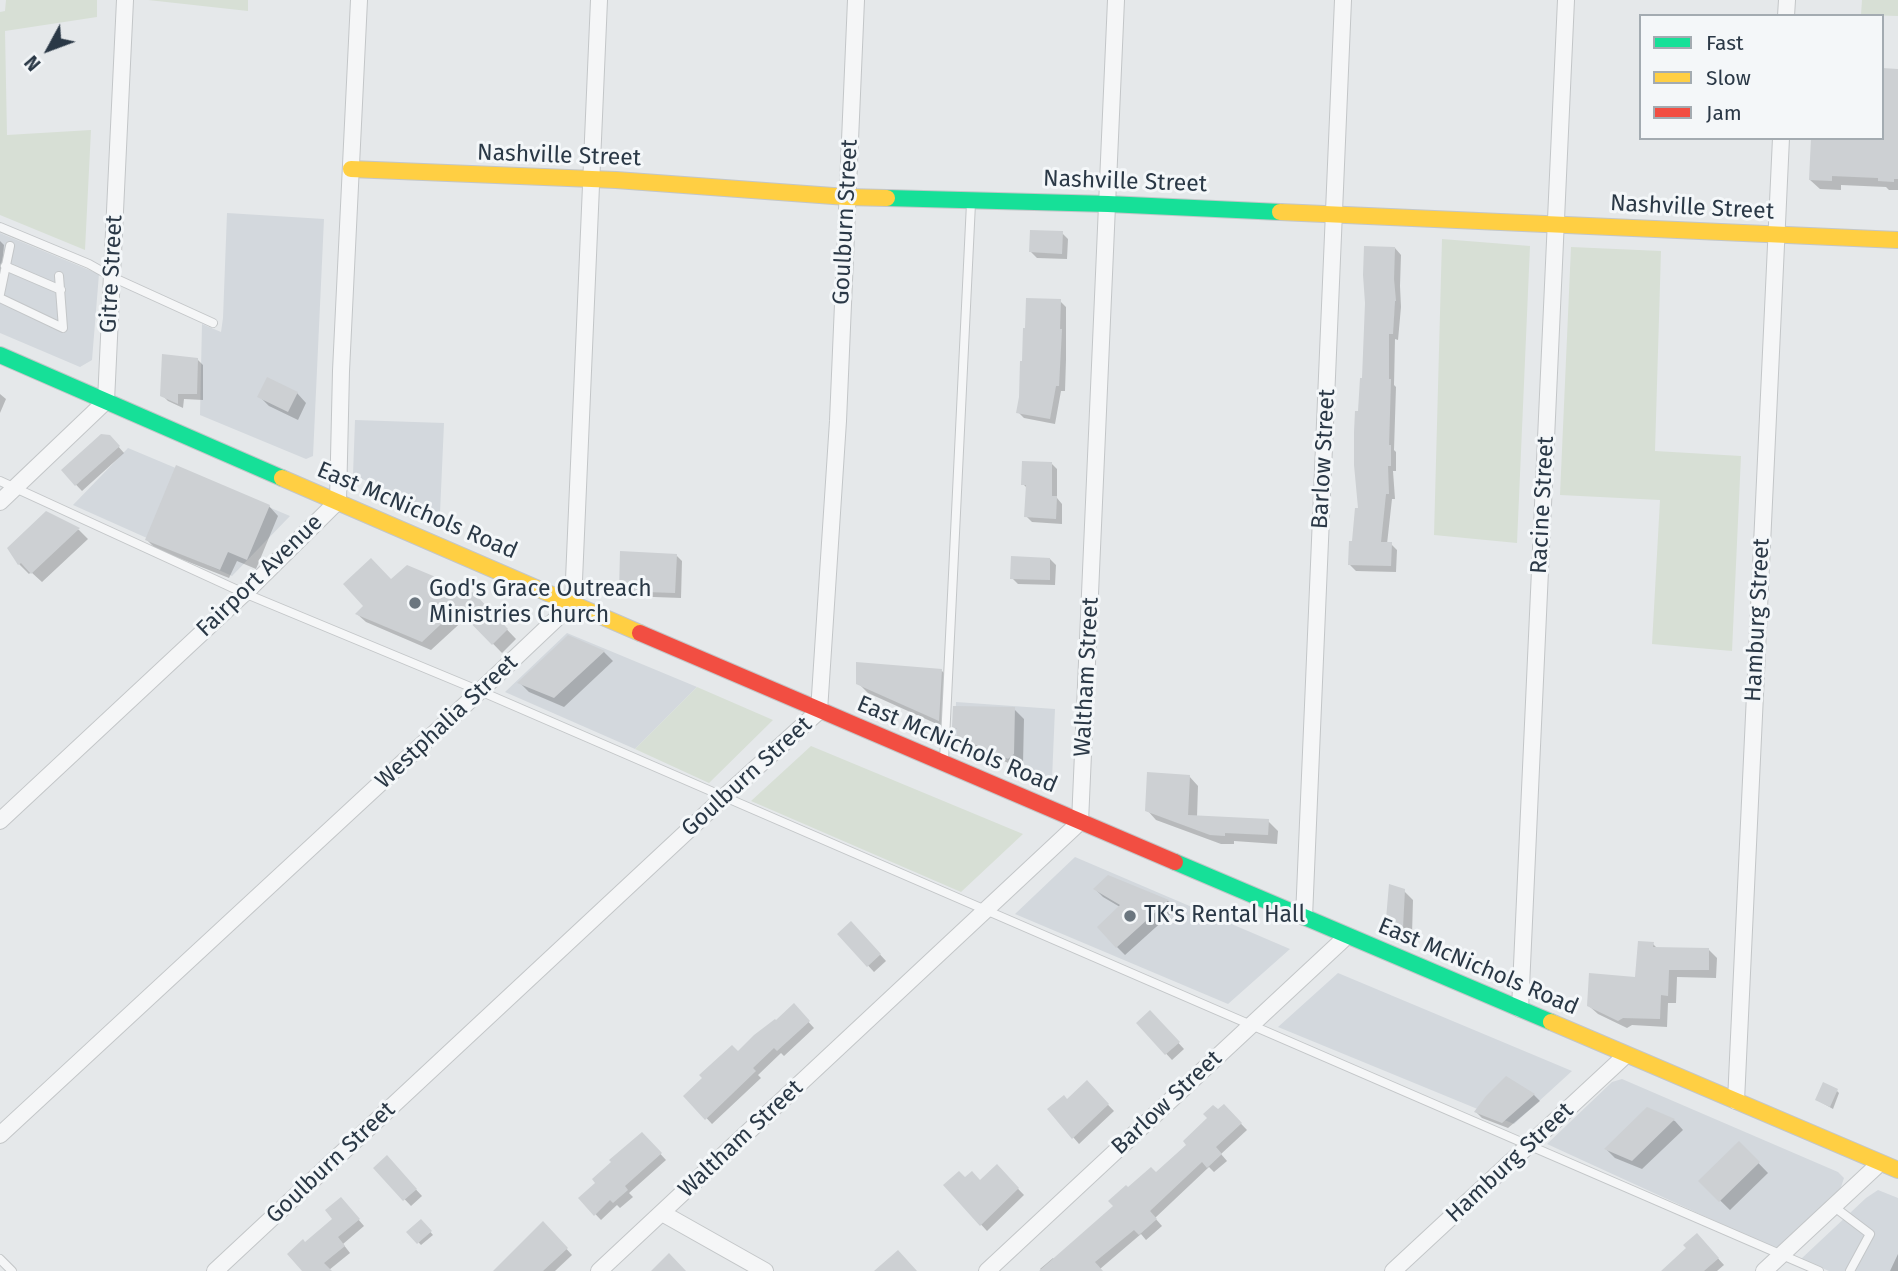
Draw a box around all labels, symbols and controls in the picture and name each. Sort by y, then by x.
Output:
north arrow [14,14,84,84]
legend [1639,14,1884,140]
text: Fast [1706,30,1744,56]
text: N [20,51,46,75]
text: Slow [1706,65,1751,91]
text: Jam [1706,100,1742,126]
street label: Goulburn Street [828,138,864,306]
street label: Nashville Street [476,139,642,173]
street label: Nashville Street [1042,165,1208,199]
street label: Nashville Street [1609,190,1775,226]
street label: Gitre Street [95,214,129,334]
street label: Barlow Street [1307,388,1341,530]
street label: Racine Street [1526,435,1560,575]
street label: East McNichols Road [313,456,521,566]
street label: Fairport Avenue [191,509,329,643]
street label: Hamburg Street [1740,537,1776,703]
place label: God's Grace Outreach Ministries Church [429,576,652,630]
marker: God's Grace Outreach Ministries Church [407,595,423,611]
street label: Waltham Street [1069,596,1105,758]
street label: Westphalia Street [370,649,524,795]
street label: East McNichols Road [853,690,1061,800]
street label: Goulburn Street [676,711,818,843]
place label: TK's Rental Hall [1144,902,1305,930]
marker: TK's Rental Hall [1122,908,1138,924]
street label: East McNichols Road [1374,912,1582,1022]
street label: Barlow Street [1106,1045,1228,1161]
street label: Waltham Street [673,1074,809,1204]
street label: Goulburn Street [261,1096,401,1230]
street label: Hamburg Street [1441,1097,1579,1229]

